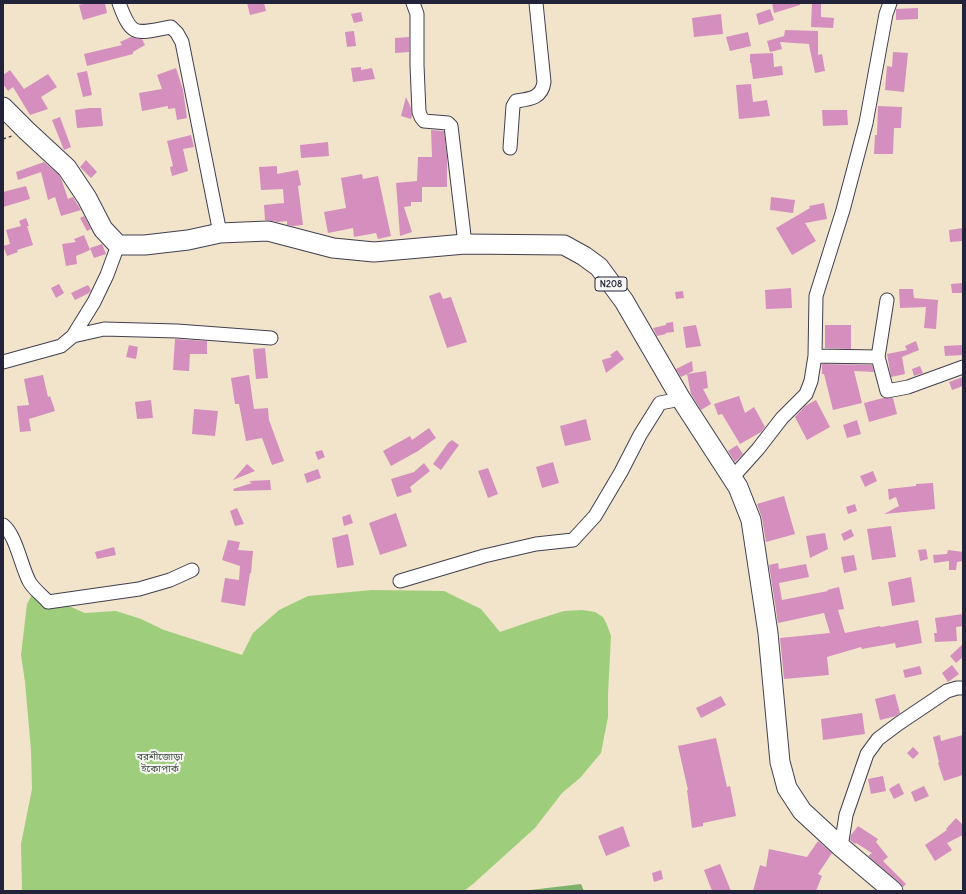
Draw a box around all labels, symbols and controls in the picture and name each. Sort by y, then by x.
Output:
road number: N208 [595,277,627,291]
park label: বরশীজোড়া ইকোপার্ক [137,751,183,774]

